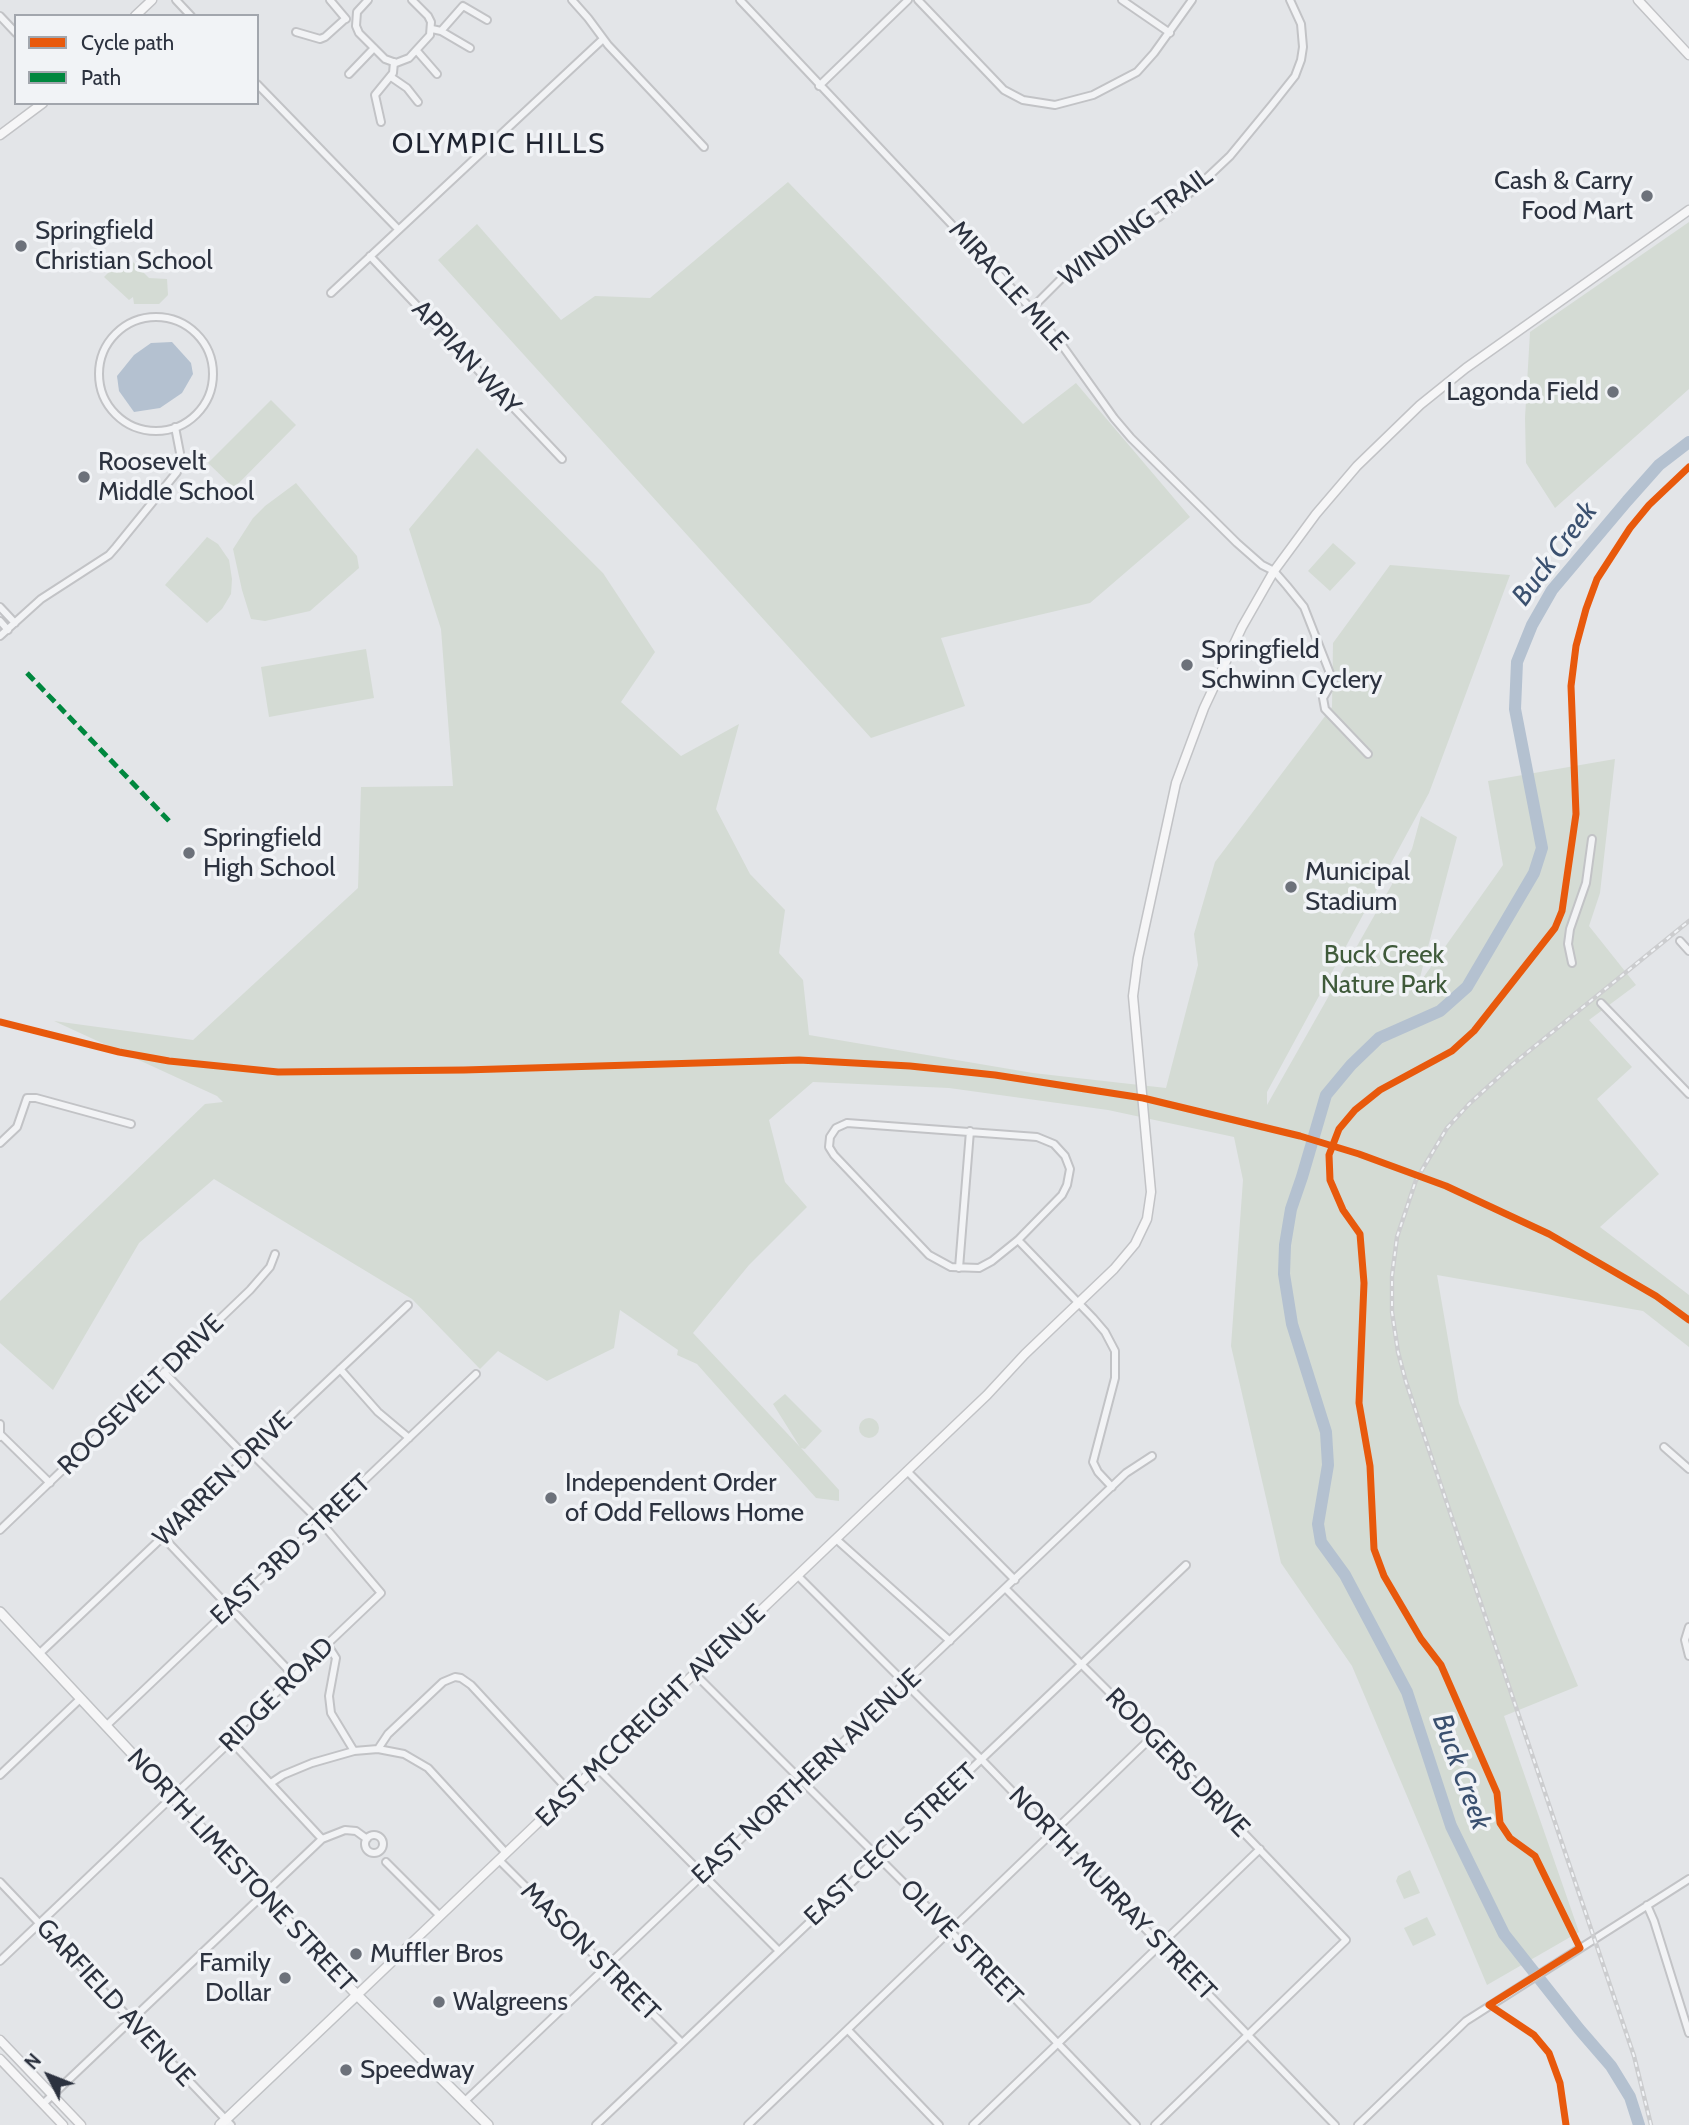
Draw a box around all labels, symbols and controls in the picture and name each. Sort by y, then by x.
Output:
legend [14,14,259,105]
text: Cycle path [81,30,174,55]
text: Path [81,65,121,90]
district label: OLYMPIC HILLS [393,128,605,162]
street label: WINDING TRAIL [1053,161,1219,293]
place label: Cash & Carry Food Mart [1494,165,1633,227]
marker: Cash & Carry Food Mart [1639,188,1655,204]
place label: Springfield Christian School [35,215,213,276]
street label: MIRACLE MILE [942,215,1074,357]
marker: Springfield Christian School [13,238,29,254]
street label: APPIAN WAY [405,294,527,422]
place label: Lagonda Field [1446,376,1599,408]
marker: Lagonda Field [1605,384,1621,400]
place label: Roosevelt Middle School [98,446,254,508]
marker: Roosevelt Middle School [76,469,92,485]
water label: Buck Creek [1505,496,1605,612]
place label: Springfield Schwinn Cyclery [1201,634,1382,696]
marker: Springfield Schwinn Cyclery [1179,657,1195,673]
place label: Springfield High School [203,822,335,884]
marker: Springfield High School [181,845,197,861]
place label: Municipal Stadium [1305,856,1410,917]
marker: Municipal Stadium [1283,879,1299,895]
park label: Buck Creek Nature Park [1321,939,1447,1000]
street label: ROOSEVELT DRIVE [52,1308,230,1482]
street label: WARREN DRIVE [147,1405,299,1553]
place label: Independent Order of Odd Fellows Home [565,1467,804,1528]
street label: EAST 3RD STREET [205,1468,377,1632]
marker: Independent Order of Odd Fellows Home [543,1490,559,1506]
street label: EAST MCCREIGHT AVENUE [530,1598,772,1834]
street label: RIDGE ROAD [213,1631,341,1759]
street label: EAST NORTHERN AVENUE [686,1663,928,1891]
street label: RODGERS DRIVE [1098,1682,1256,1844]
water label: Buck Creek [1425,1710,1497,1834]
street label: NORTH LIMESTONE STREET [120,1743,362,1999]
street label: EAST CECIL STREET [798,1757,984,1933]
street label: NORTH MURRAY STREET [1002,1781,1222,2007]
street label: OLIVE STREET [893,1873,1029,2013]
street label: MASON STREET [514,1876,666,2028]
street label: GARFIELD AVENUE [29,1913,201,2093]
place label: Muffler Bros [370,1938,503,1970]
marker: Muffler Bros [348,1946,364,1962]
place label: Family Dollar [199,1947,271,2008]
marker: Family Dollar [277,1970,293,1986]
place label: Walgreens [453,1986,568,2018]
marker: Walgreens [431,1994,447,2010]
north arrow [14,2041,84,2111]
place label: Speedway [360,2054,474,2086]
marker: Speedway [338,2062,354,2078]

